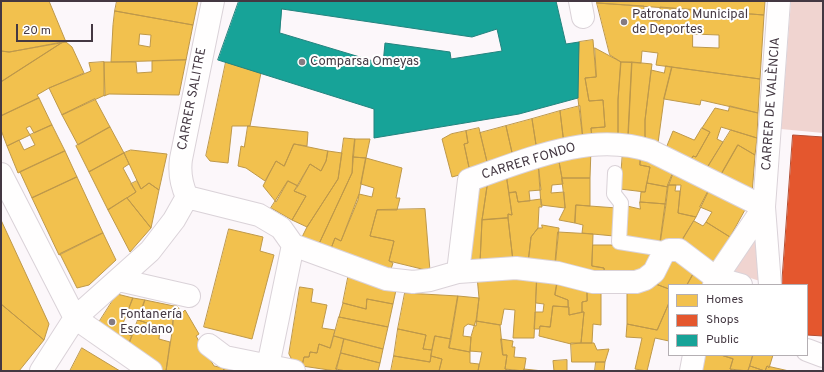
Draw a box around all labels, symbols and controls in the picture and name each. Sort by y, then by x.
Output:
place label: Patronato Municipal de Deportes [632,7,748,38]
scale bar [18,16,95,42]
marker: Patronato Municipal de Deportes [619,17,629,27]
text: 20 m [23,23,51,39]
street label: CARRER DE VALÈNCIA [760,37,784,171]
street label: CARRER SALITRE [175,46,211,152]
place label: Comparsa Omeyas [310,54,419,70]
marker: Comparsa Omeyas [297,57,307,67]
street label: CARRER FONDO [480,140,578,184]
legend [668,284,808,356]
text: Homes [706,292,743,308]
place label: Fontanería Escolano [120,307,182,338]
text: Shops [706,312,739,328]
marker: Fontanería Escolano [107,317,117,327]
text: Public [706,332,739,348]

